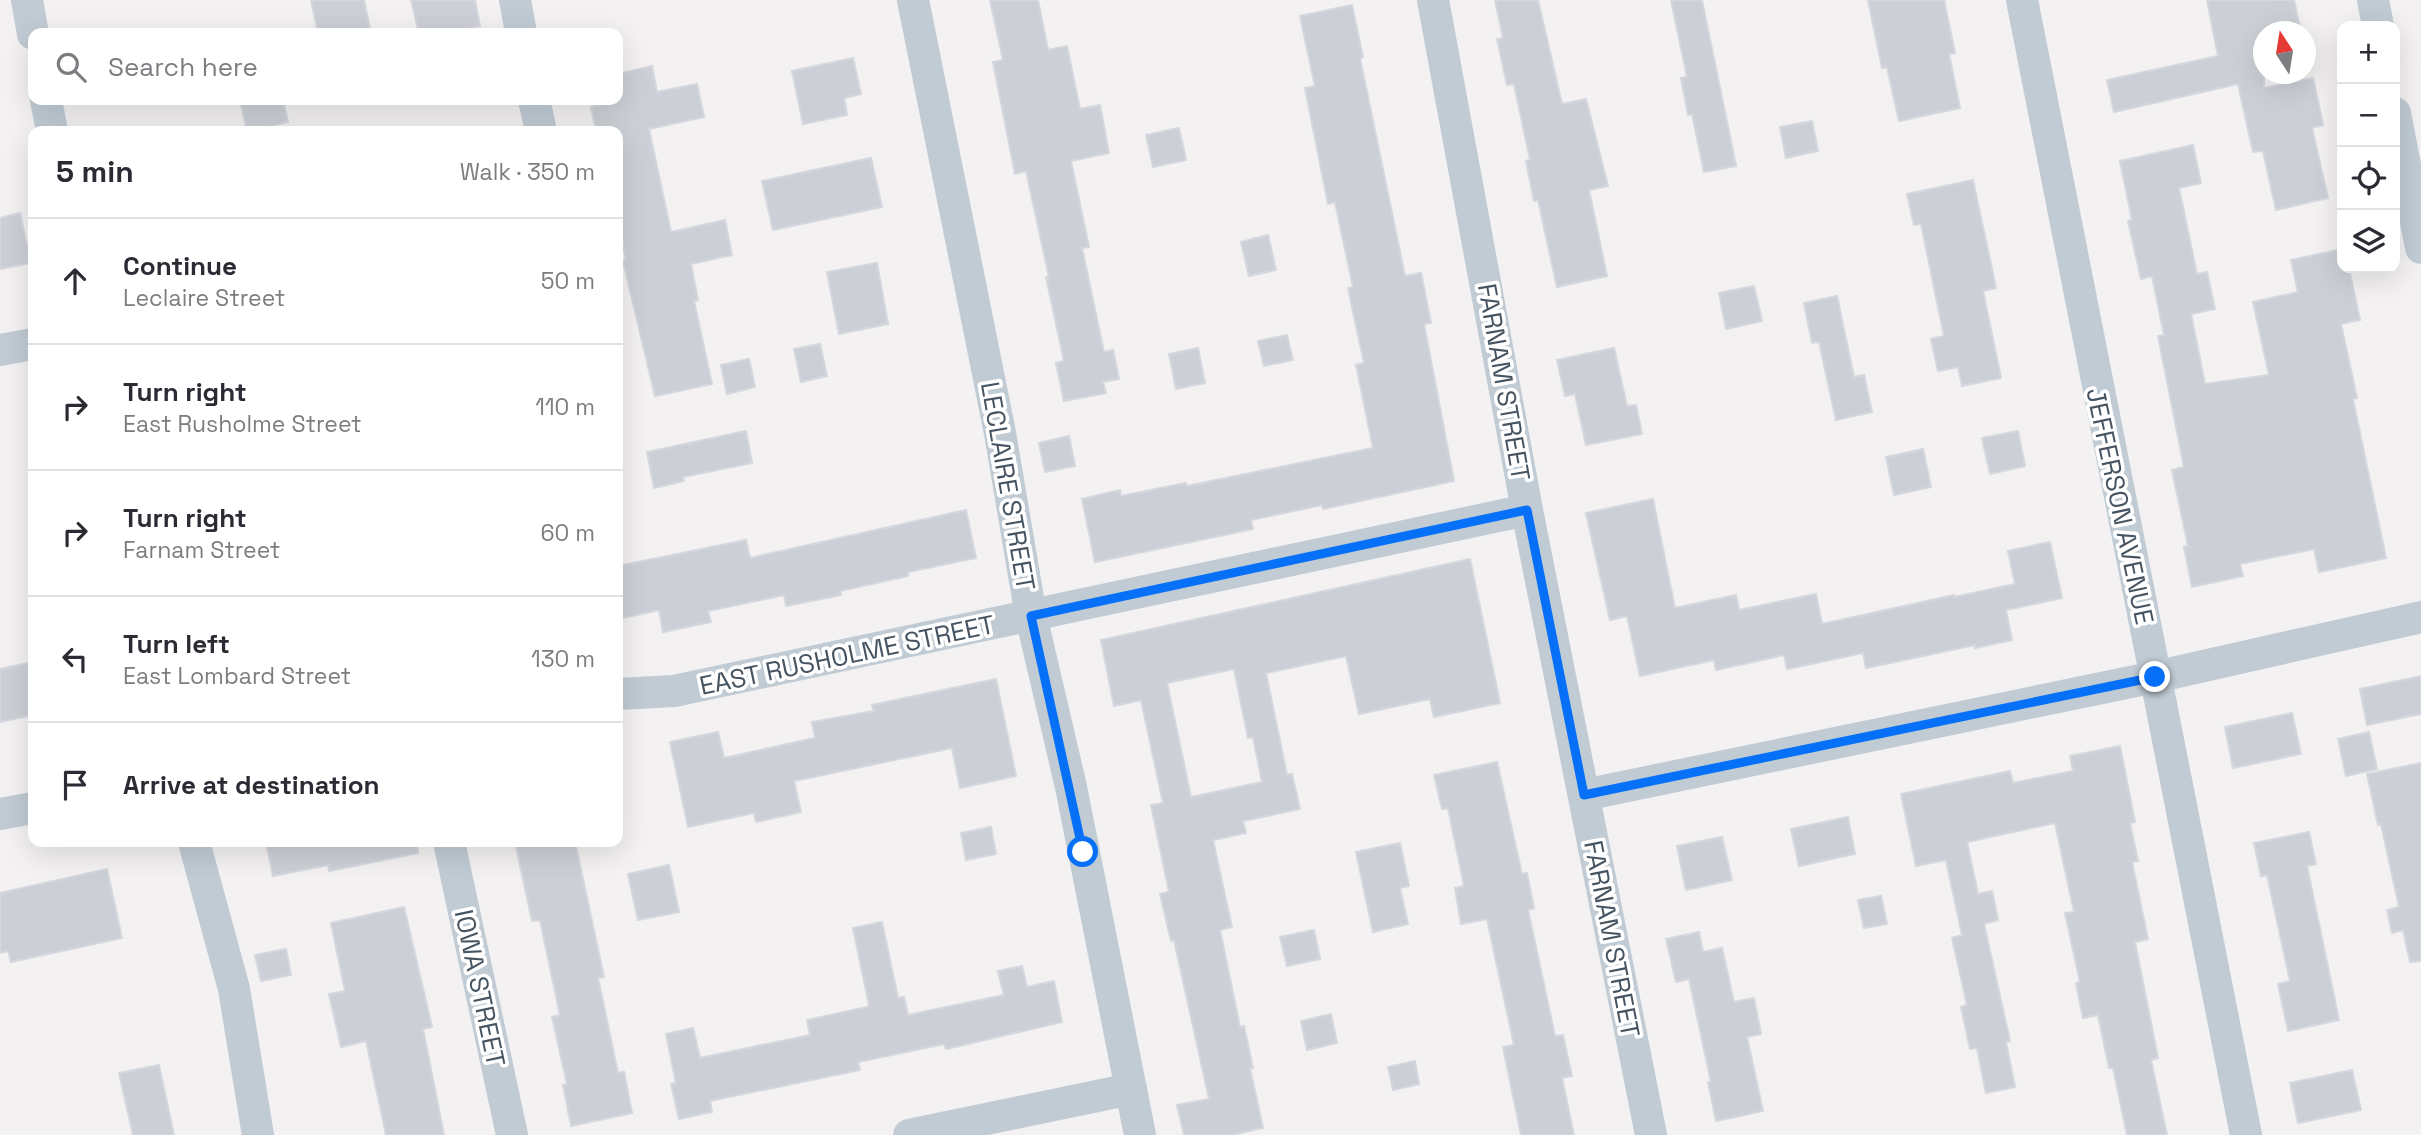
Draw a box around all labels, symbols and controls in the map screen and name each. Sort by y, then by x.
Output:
north arrow [2253,21,2316,84]
map controls [2337,21,2400,273]
button: + [2337,21,2400,84]
search box [28,28,623,105]
icon: search [52,48,90,86]
text: Search here [108,50,258,84]
button: − [2337,84,2400,147]
button: locate [2337,147,2400,210]
text: 5 min [56,152,134,191]
text: Walk · 350 m [460,157,595,187]
button: layers [2337,210,2400,273]
text: Continue [123,249,237,283]
icon: ahead [56,262,94,300]
text: 50 m [541,266,595,296]
street label: FARNAM STREET [1470,281,1538,483]
text: Leclaire Street [123,283,285,313]
text: Turn right [123,375,247,409]
street label: LECLAIRE STREET [973,379,1043,593]
street label: JEFFERSON AVENUE [2078,385,2162,627]
icon: right [56,388,94,426]
text: 110 m [535,392,595,422]
text: East Rusholme Street [123,409,362,439]
text: Turn right [123,501,247,535]
icon: right [56,514,94,552]
text: 60 m [540,518,595,548]
text: Farnam Street [123,535,280,565]
street label: EAST RUSHOLME STREET [696,607,998,703]
text: Turn left [123,627,230,661]
icon: left [56,640,94,678]
text: 130 m [531,644,595,674]
text: East Lombard Street [123,661,351,691]
route end [2139,661,2170,692]
icon: arrive [56,766,94,804]
text: Arrive at destination [123,768,380,802]
route start [1067,836,1098,867]
street label: FARNAM STREET [1576,838,1648,1040]
street label: IOWA STREET [447,906,513,1070]

